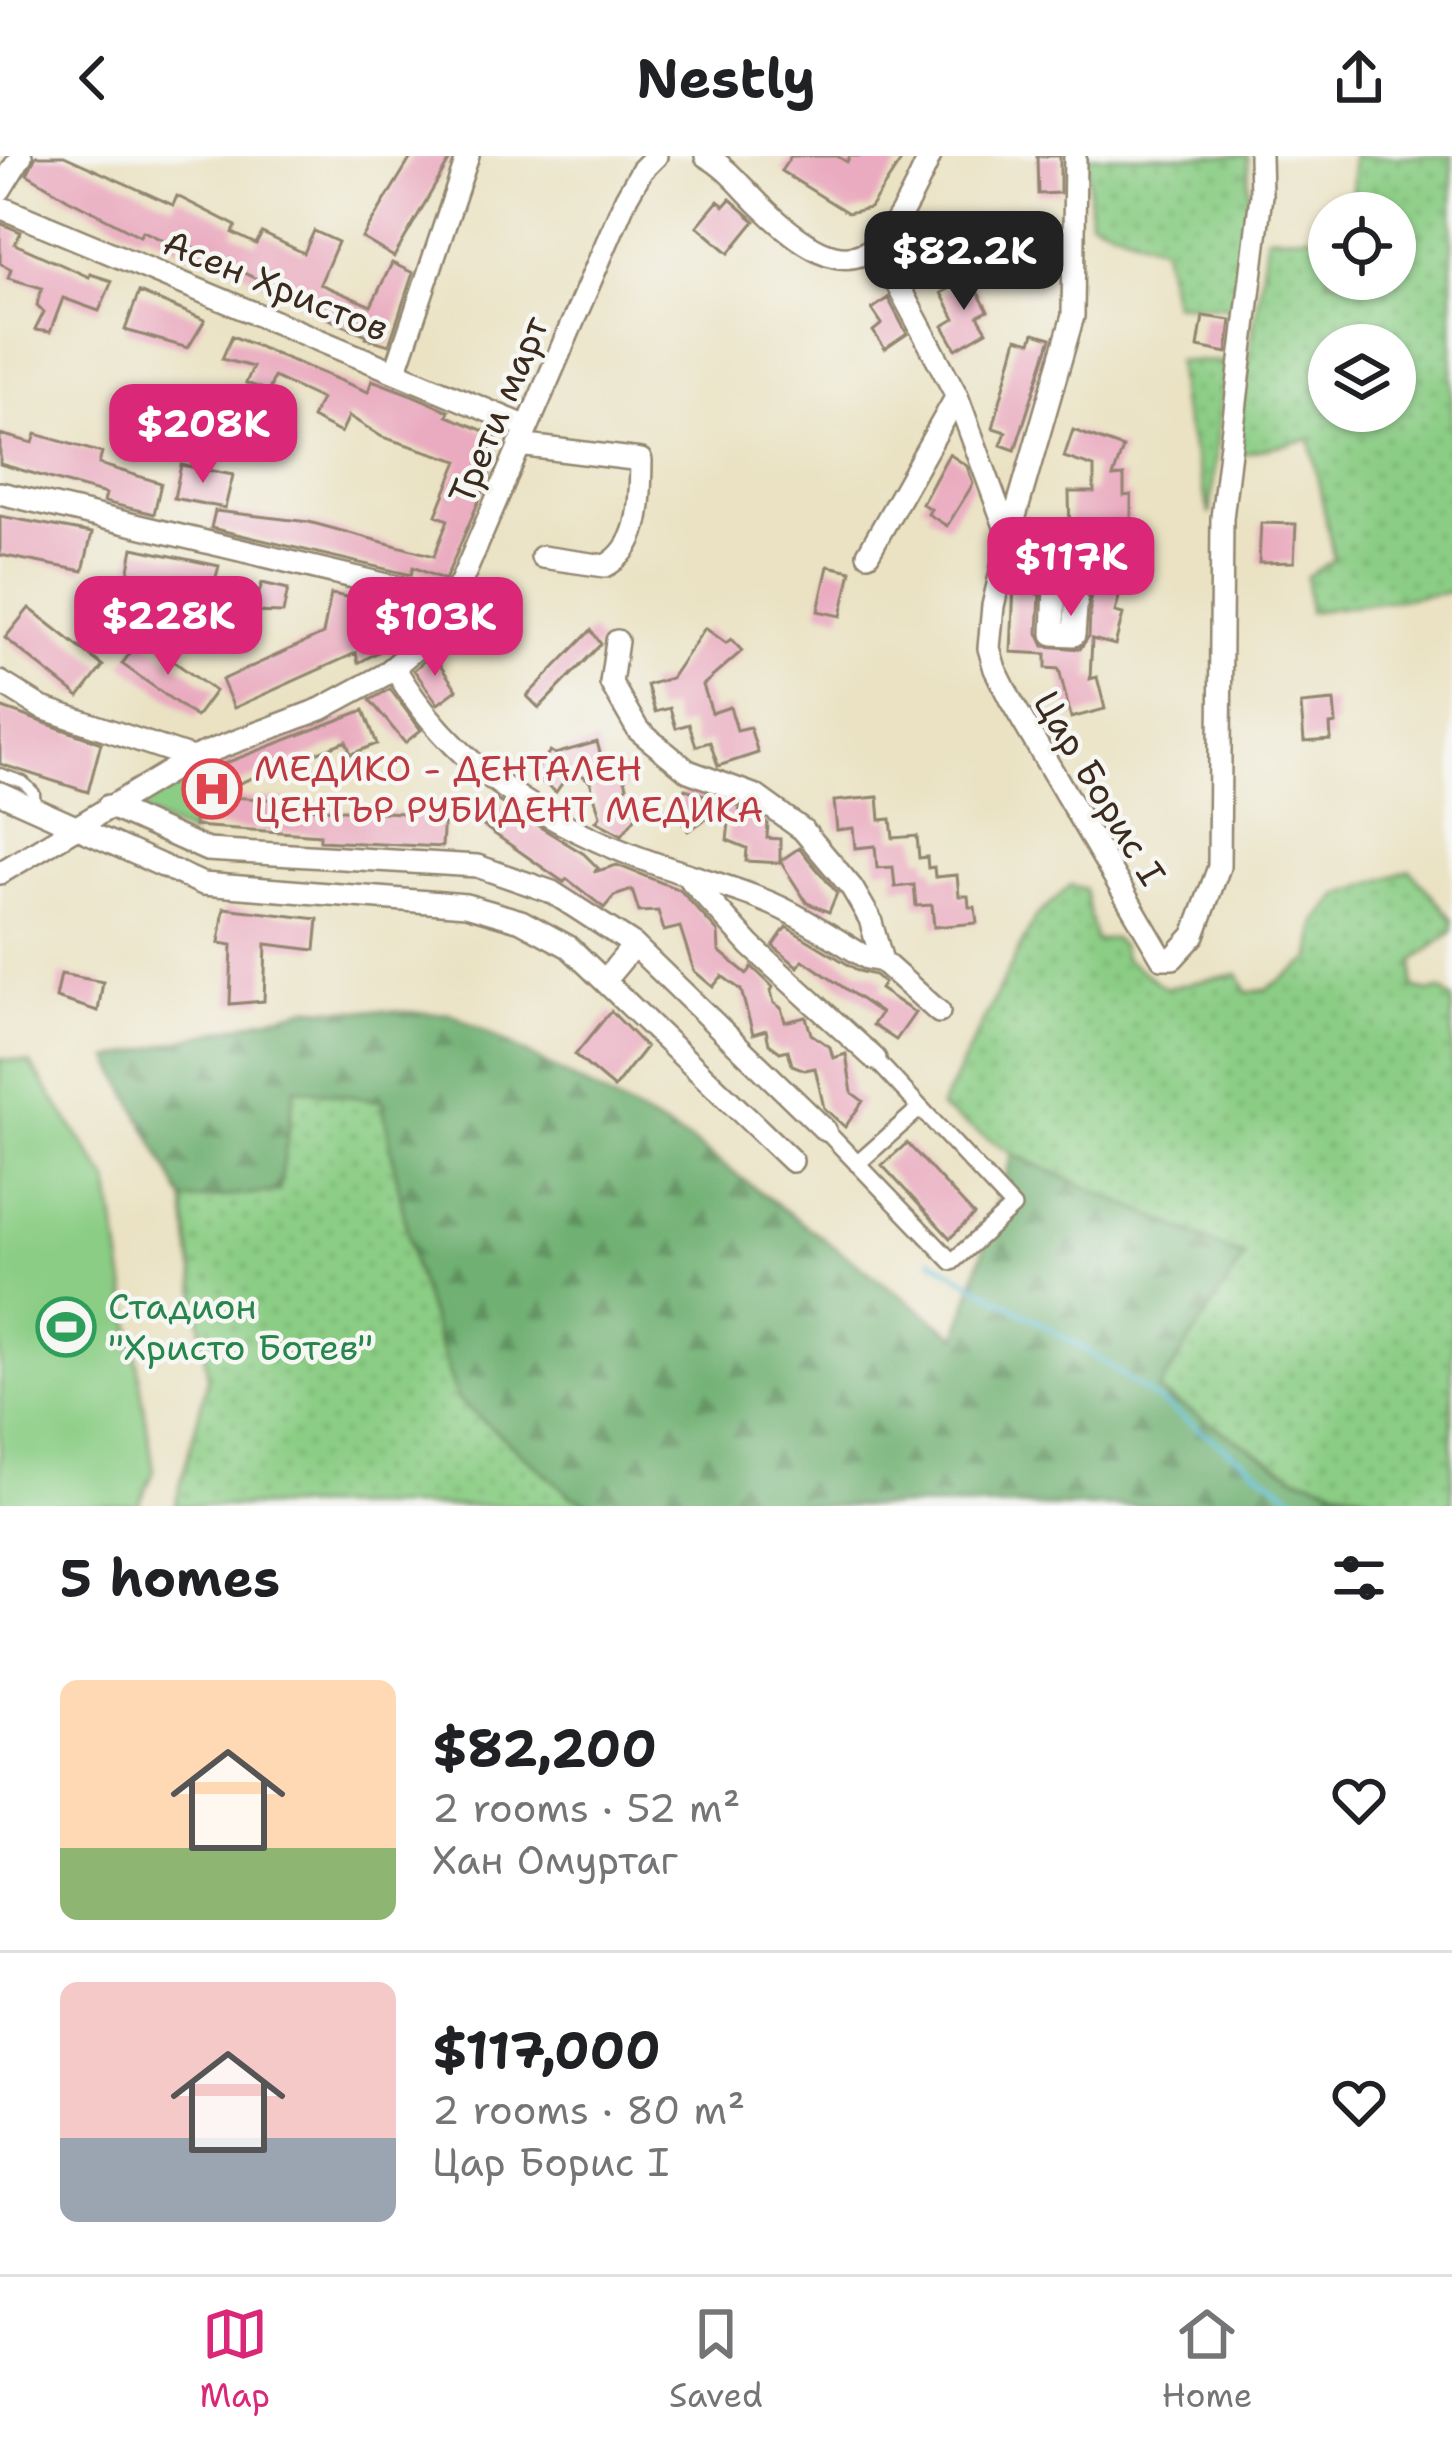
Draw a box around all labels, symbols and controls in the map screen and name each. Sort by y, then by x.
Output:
text: Nestly [636,42,816,114]
icon: back [60,45,126,111]
icon: share [1326,45,1392,111]
map controls [1308,192,1416,432]
button: locate [1308,192,1416,300]
pin: $82.2K [866,211,1062,313]
street label: Асен Христов [156,218,396,353]
text: $82.2K [891,224,1037,276]
street label: Трети март [437,308,560,512]
button: layers [1308,324,1416,432]
pin: $208K [119,384,287,486]
text: $208K [136,397,270,449]
pin: $117K [987,517,1155,619]
text: $117K [1014,530,1128,582]
pin: $228K [84,576,252,678]
pin: $103K [351,577,519,679]
text: $228K [101,589,235,641]
text: $103K [374,590,496,642]
street label: Цар Борис I [1022,682,1177,895]
place label: МЕДИКО - ДЕНТАЛЕН ЦЕНТЪР РУБИДЕНТ МЕДИКА [254,744,763,834]
hospital icon: МЕДИКО - ДЕНТАЛЕН ЦЕНТЪР РУБИДЕНТ МЕДИКА [181,758,243,820]
place label: Стадион "Христо Ботев" [108,1282,373,1372]
sports icon: Стадион "Христо Ботев" [35,1296,97,1358]
text: 5 homes [60,1544,280,1612]
icon: filters [1326,1545,1392,1611]
text: $82,200 [432,1714,657,1782]
icon: home [156,1728,300,1872]
icon: heart [1326,1767,1392,1833]
text: 2 rooms · 52 m² [432,1782,741,1834]
text: Хан Омуртаг [432,1834,678,1886]
text: $117,000 [432,2016,661,2084]
icon: home [156,2030,300,2174]
icon: heart [1326,2069,1392,2135]
text: 2 rooms · 80 m² [432,2084,745,2136]
text: Цар Борис I [432,2136,669,2188]
tab: Map [199,2301,270,2418]
tab: Saved [669,2301,763,2418]
tab: Home [1162,2301,1252,2418]

